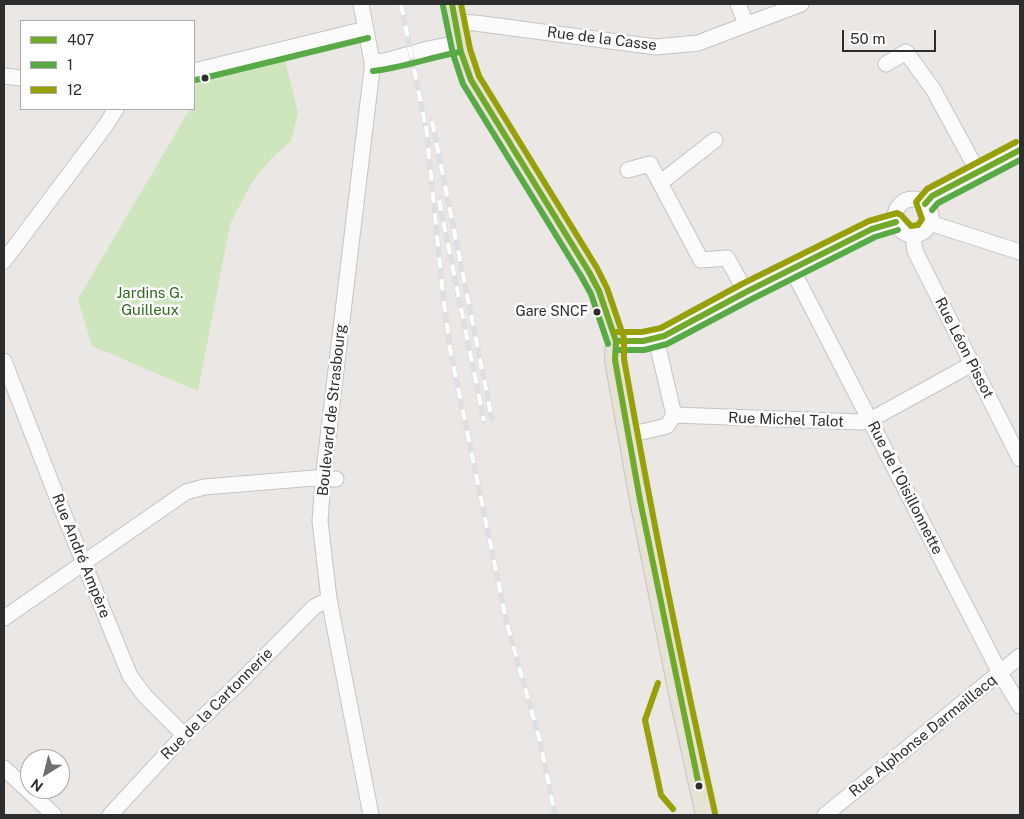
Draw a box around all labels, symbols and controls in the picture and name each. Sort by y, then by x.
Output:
legend [20,20,195,110]
scale bar [844,20,938,52]
street label: Rue de la Casse [546,23,658,55]
text: 50 m [850,30,885,47]
text: 407 [67,31,94,48]
text: 1 [67,56,73,73]
unlabelled marker [200,73,210,83]
text: 12 [67,81,82,98]
park label: Jardins G. Guilleux [117,284,183,319]
street label: Rue Léon Pissot [931,295,997,401]
place label: Gare SNCF [515,304,588,320]
marker: Gare SNCF [592,307,602,317]
street label: Boulevard de Strasbourg [314,323,350,497]
street label: Rue Michel Talot [728,409,844,431]
street label: Rue de l’Oisillonnette [864,418,946,558]
street label: Rue André Ampère [48,491,114,621]
street label: Rue de la Cartonnerie [157,644,277,764]
street label: Rue Alphonse Darmaillacq [846,671,1000,801]
north arrow [20,749,70,799]
text: N [28,776,46,795]
unlabelled marker [694,781,704,791]

